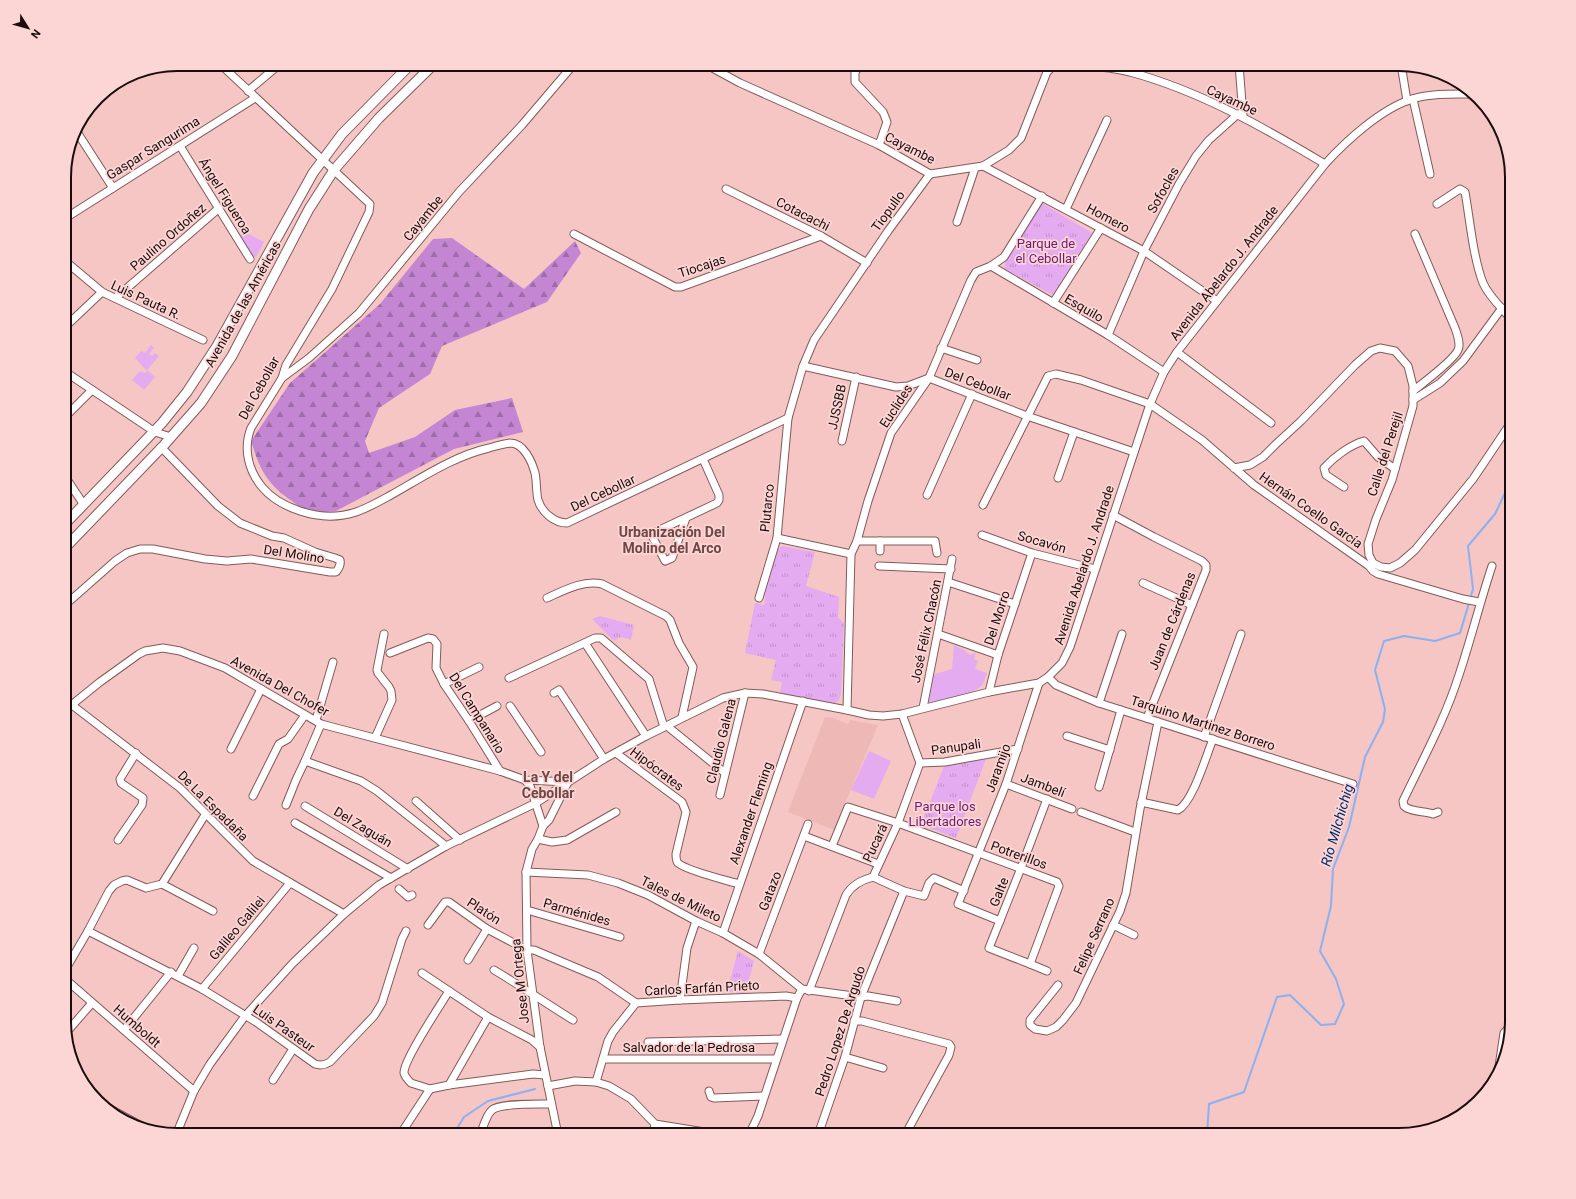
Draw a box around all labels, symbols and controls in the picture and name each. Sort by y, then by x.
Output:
north arrow [8,8,48,48]
text: N [28,27,43,41]
street label: Cayambe [1204,82,1260,118]
street label: Gaspar Sangurima [104,113,202,183]
street label: Cayambe [882,129,938,167]
street label: Ángel Figueroa [196,155,254,237]
street label: Sofocles [1144,164,1182,216]
street label: Tiopullo [868,188,908,234]
street label: Cayambe [400,192,446,244]
street label: Cotacachi [774,194,832,234]
street label: Paulino Ordoñez [127,200,209,274]
street label: Homero [1084,200,1132,236]
street label: Avenida Abelardo J. Andrade [1167,203,1281,343]
park label: Parque de el Cebollar [1015,236,1077,266]
street label: Avenida de las Américas [202,238,284,370]
street label: Tiocajas [676,251,728,281]
street label: Luis Pauta R. [109,277,183,323]
street label: Esquilo [1062,291,1106,325]
street label: Del Cebollar [236,353,283,422]
street label: Del Cebollar [943,365,1014,404]
street label: Euclides [876,381,916,430]
street label: JJSSBB [825,383,849,431]
street label: Calle del Perejil [1364,410,1406,498]
street label: Hernán Coello García [1257,469,1365,551]
street label: Del Cebollar [568,471,638,515]
street label: Plutarco [757,483,777,533]
street label: Avenida Abelardo J. Andrade [1051,483,1117,647]
district label: Urbanización Del Molino del Arco [619,524,725,556]
street label: Socavón [1016,528,1068,556]
street label: Del Molino [262,542,326,566]
street label: Juan de Cárdenas [1146,570,1199,672]
street label: José Félix Chacón [908,578,944,684]
street label: Del Morro [981,589,1013,647]
street label: Avenida Del Chofer [228,653,332,719]
street label: Del Campanario [446,670,508,756]
street label: Tarquino Martinez Borrero [1129,693,1277,753]
street label: Claudio Galena [703,697,739,785]
street label: Panupali [930,736,982,758]
street label: Jaramijo [982,742,1014,794]
street label: Hipócrates [627,744,687,794]
street label: Alexander Fleming [726,760,776,866]
street label: De La Espadaña [175,768,251,844]
district label: La Y del Cebollar [522,769,574,801]
street label: Jambelí [1019,770,1068,801]
water label: Río Milchichig [1318,782,1356,868]
park label: Parque los Libertadores [908,799,982,829]
street label: Del Zaguán [331,804,395,850]
street label: Pucará [860,821,890,865]
street label: Potrerillos [989,838,1050,872]
street label: Gatazo [756,869,784,913]
street label: Tales de Mileto [638,873,724,925]
street label: Galte [986,875,1012,909]
street label: Galileo Galilei [206,893,268,963]
street label: Platón [464,895,504,927]
street label: Parménides [542,895,613,929]
street label: Felipe Serrano [1070,895,1118,977]
street label: Jose M Ortega [508,938,532,1024]
street label: Pedro Lopez De Argudo [812,964,868,1098]
street label: Carlos Farfán Prieto [644,977,760,999]
street label: Luis Pasteur [250,1001,318,1055]
street label: Humboldt [110,1002,164,1050]
street label: Salvador de la Pedrosa [623,1040,755,1055]

